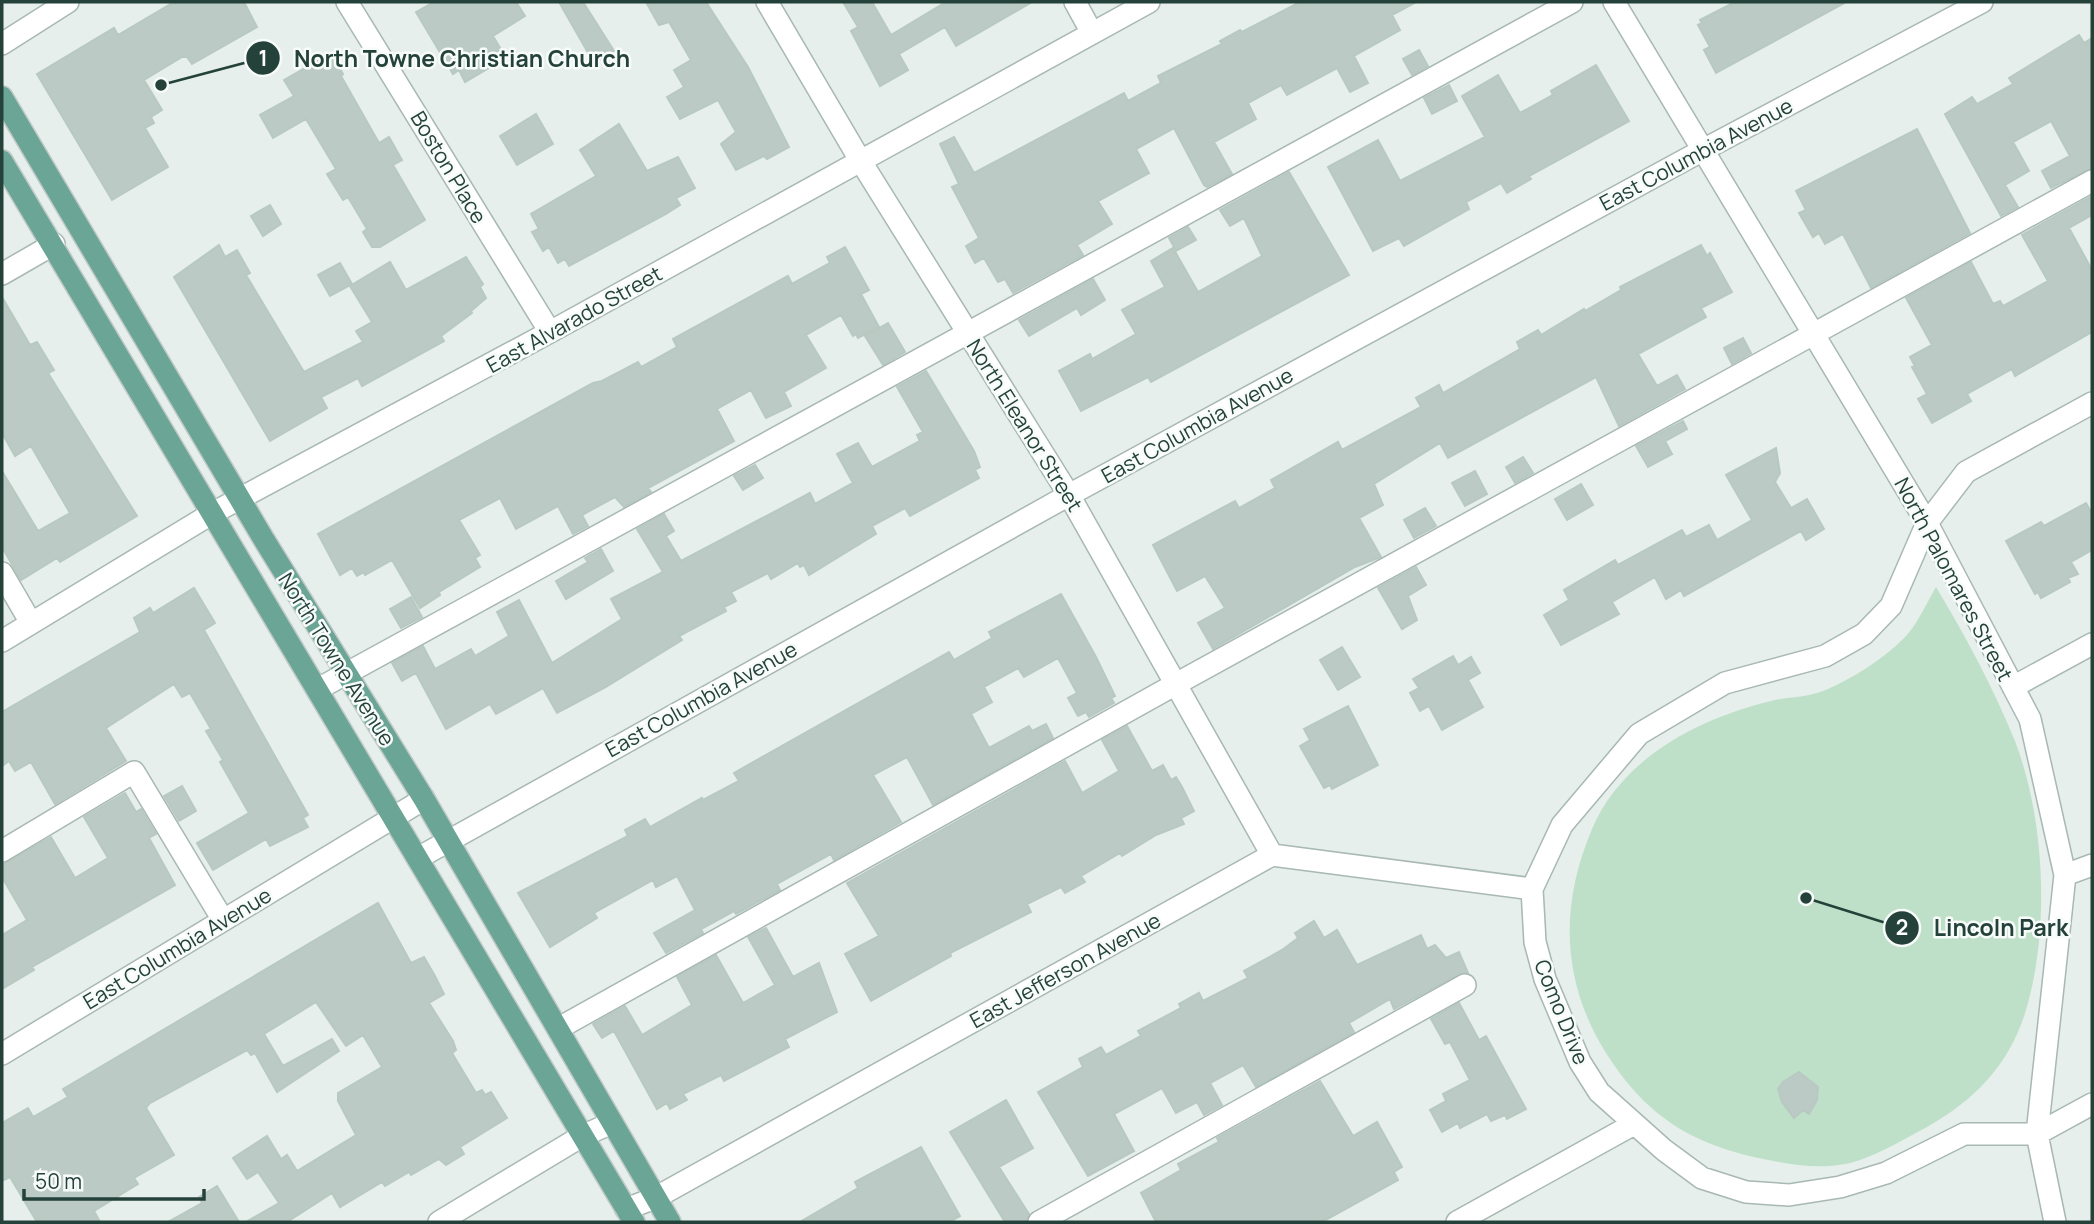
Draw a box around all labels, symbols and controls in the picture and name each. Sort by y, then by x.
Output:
callout: North Towne Christian Church [245,36,644,80]
text: North Towne Christian Church [294,42,630,74]
text: 1 [258,44,268,72]
street label: East Columbia Avenue [1595,91,1797,217]
street label: Boston Place [405,106,493,228]
street label: East Alvarado Street [481,259,667,379]
street label: North Eleanor Street [961,333,1089,517]
street label: East Columbia Avenue [1096,361,1298,489]
street label: North Palomares Street [1888,472,2020,686]
street label: North Towne Avenue [272,567,402,751]
street label: East Columbia Avenue [600,635,802,763]
street label: East Columbia Avenue [78,881,276,1015]
street label: East Jefferson Avenue [965,906,1165,1034]
callout: Lincoln Park [1885,906,2083,950]
text: Lincoln Park [1934,911,2069,943]
text: 2 [1896,913,1908,941]
street label: Como Drive [1528,955,1596,1069]
scale bar [24,1158,205,1202]
text: 50 m [35,1167,82,1195]

